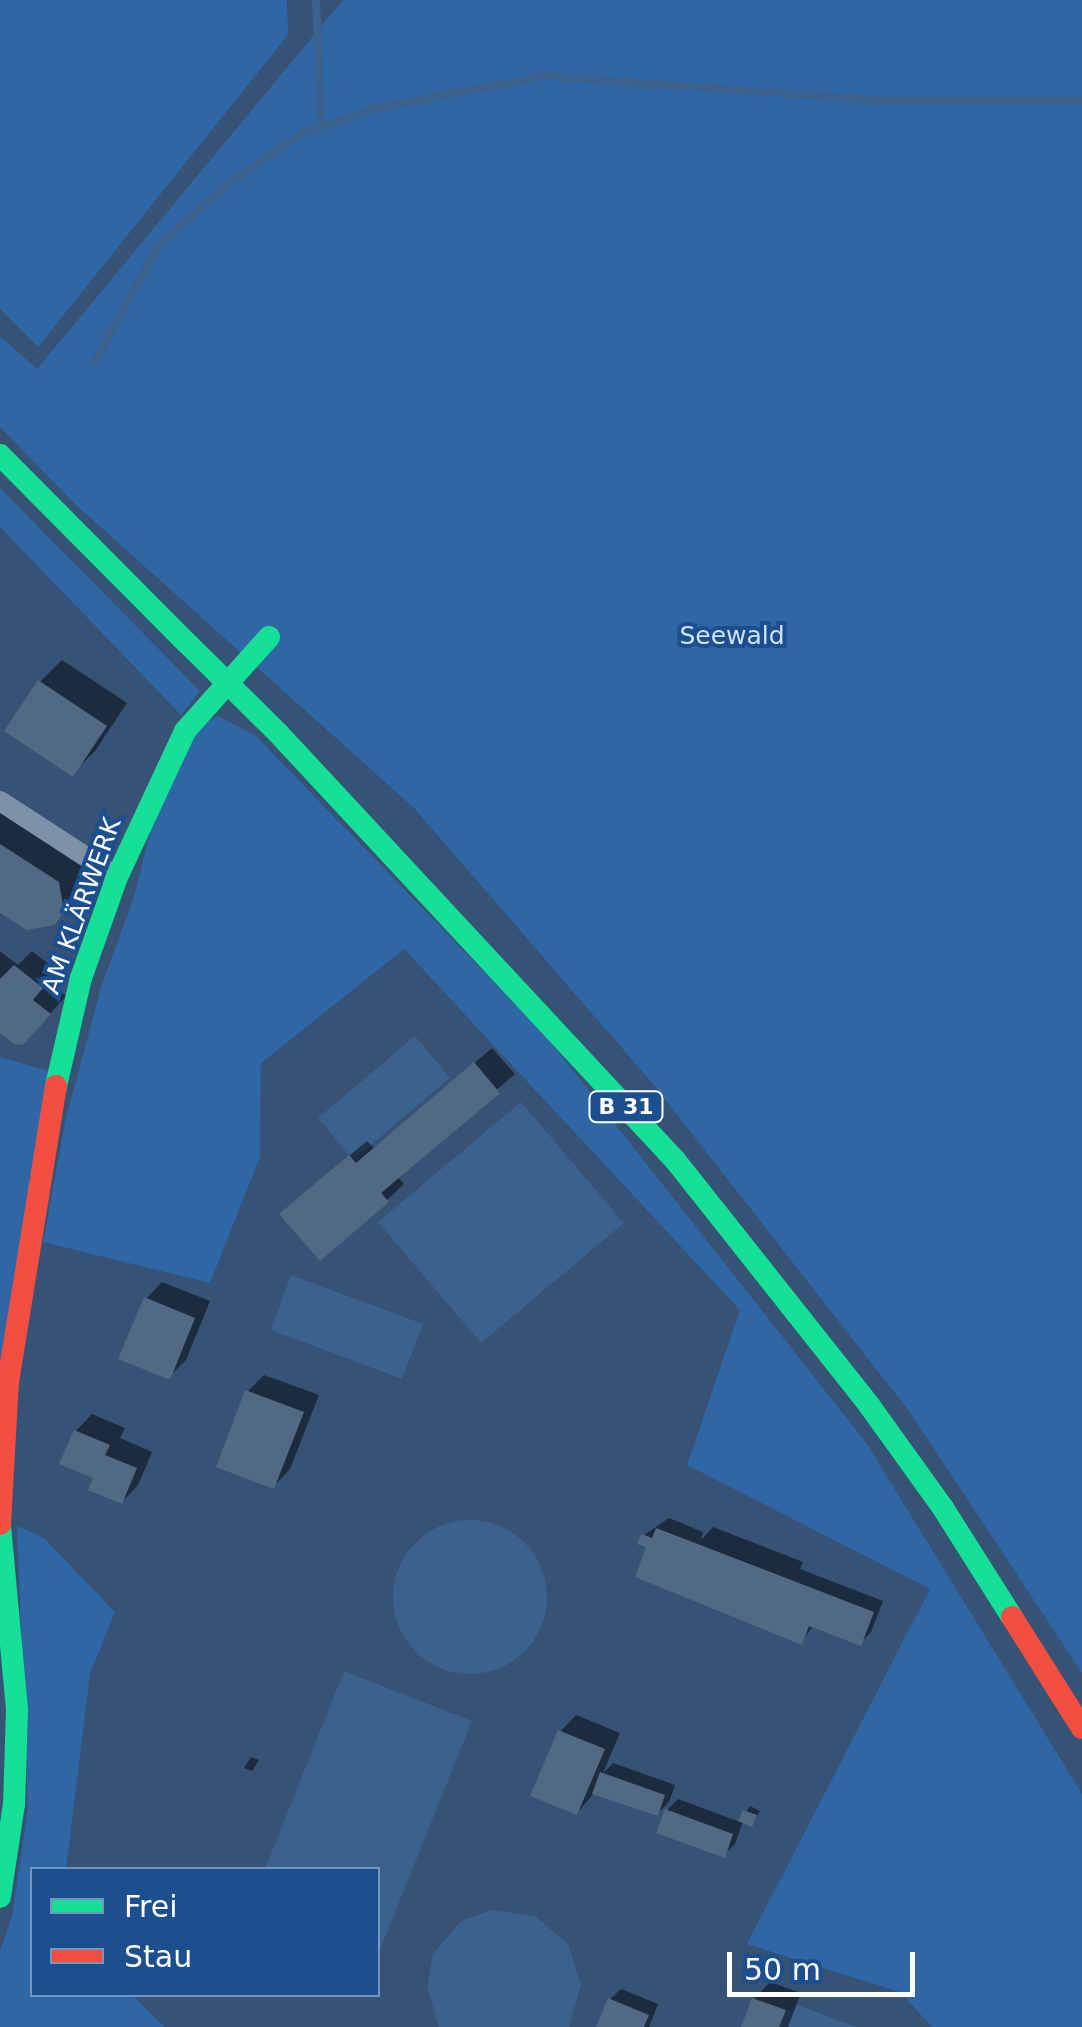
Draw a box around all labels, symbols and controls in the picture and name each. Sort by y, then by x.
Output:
park label: Seewald [679,621,785,651]
street label: AM KLÄRWERK [36,814,128,998]
road number: B 31 [586,1090,666,1124]
legend [30,1867,380,1997]
text: Frei [124,1889,178,1924]
scale bar [732,1932,920,1994]
text: Stau [124,1939,192,1974]
text: 50 m [744,1952,821,1987]

